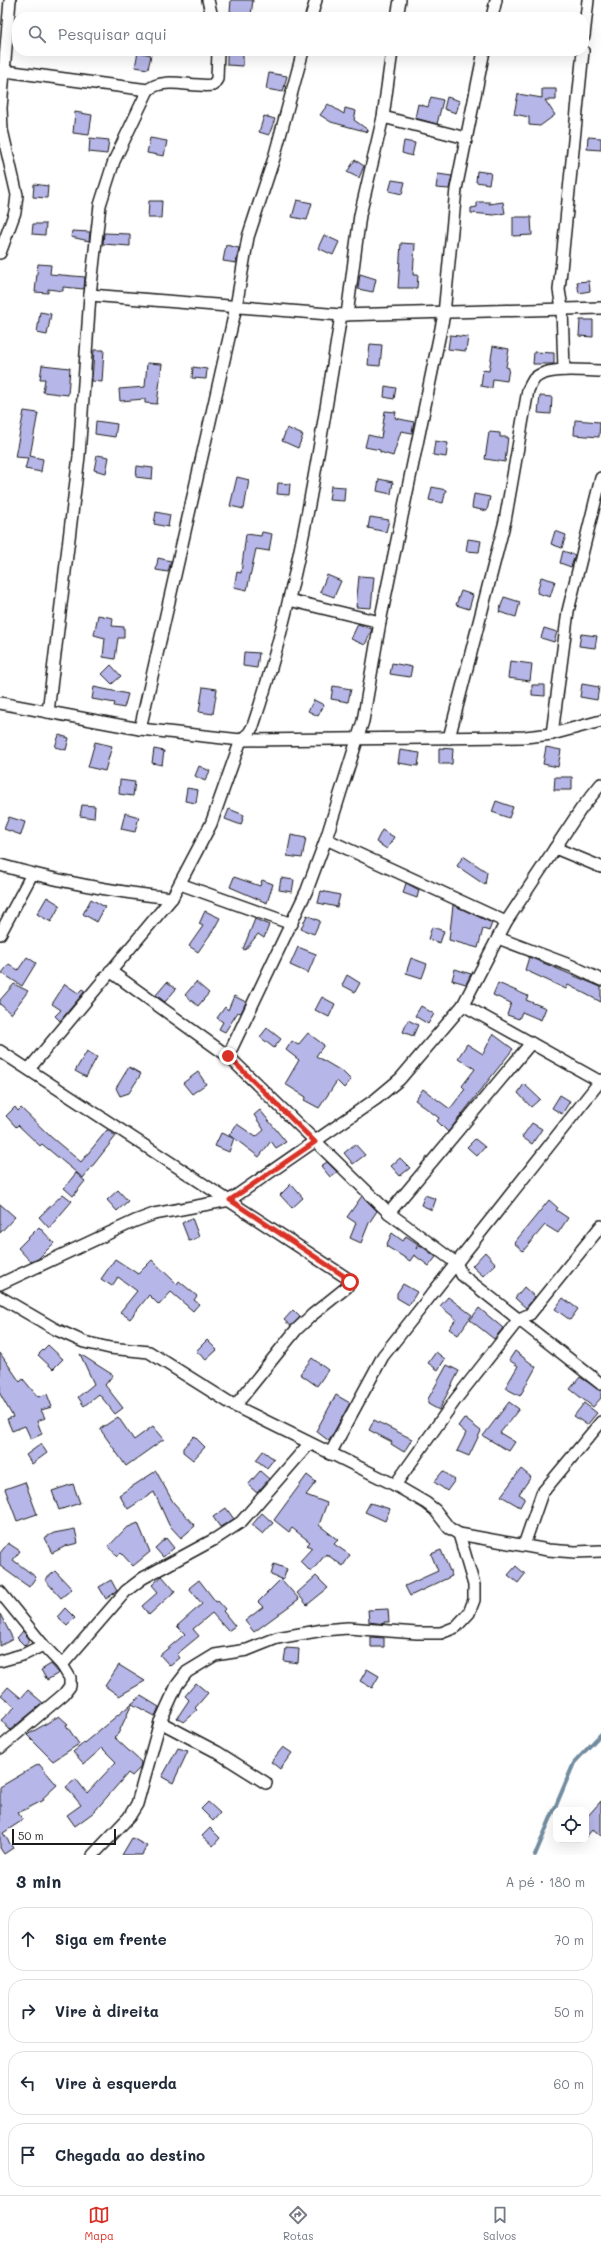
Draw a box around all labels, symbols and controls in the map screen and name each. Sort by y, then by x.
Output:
search box [12,12,589,56]
icon: search [26,23,48,45]
text: Pesquisar aqui [58,24,167,44]
route end [219,1047,237,1065]
route start [341,1273,359,1291]
map controls [553,1807,589,1843]
button: locate [553,1807,589,1843]
scale bar [12,1827,116,1846]
text: 50 m [18,1828,44,1843]
text: 3 min [16,1870,61,1892]
text: A pé · 180 m [506,1873,585,1890]
icon: ahead [17,1928,39,1950]
text: Siga em frente [55,1929,167,1949]
text: 70 m [554,1931,584,1948]
icon: right [17,2000,39,2022]
text: Vire à direita [55,2001,159,2021]
text: 50 m [554,2003,584,2020]
icon: left [17,2072,39,2094]
text: Vire à esquerda [55,2073,177,2093]
text: 60 m [554,2075,584,2092]
icon: arrive [17,2144,39,2166]
text: Chegada ao destino [55,2145,205,2165]
tab: Mapa [85,2204,114,2243]
tab: Rotas [283,2204,314,2243]
tab: Salvos [483,2204,516,2243]

